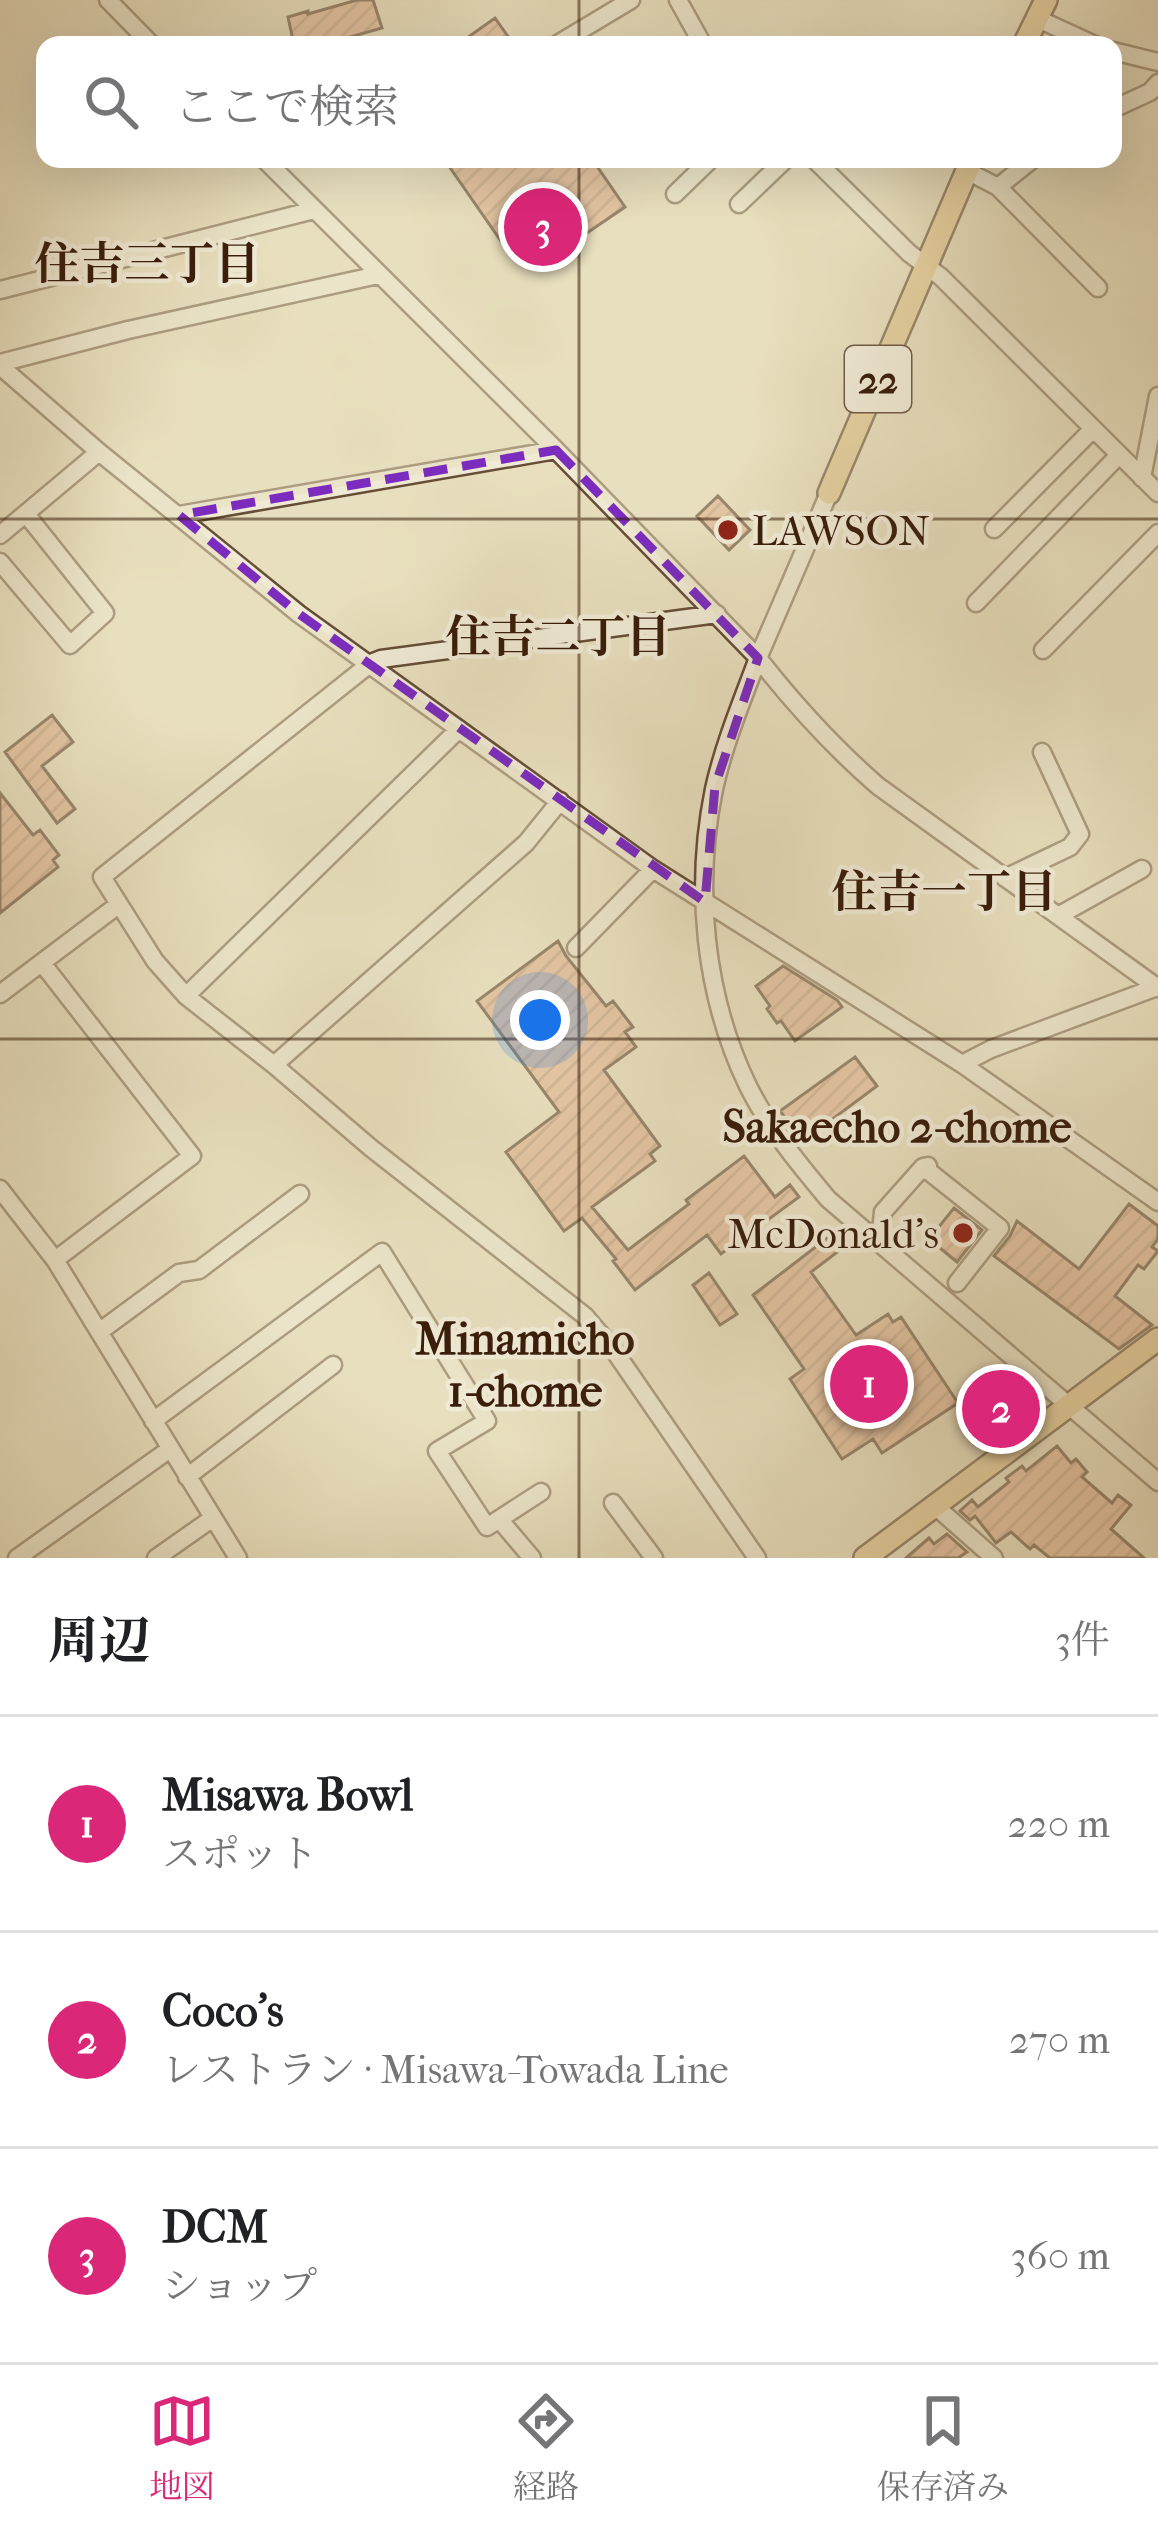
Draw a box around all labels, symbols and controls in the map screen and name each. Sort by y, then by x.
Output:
search box [36,36,1122,168]
icon: search [78,69,144,135]
text: ここで検索 [174,81,399,134]
pin: 3 [504,182,582,272]
district label: 住吉三丁目 [34,238,260,291]
road number: 22 [845,346,911,412]
place label: LAWSON [752,507,930,556]
marker: LAWSON [715,517,741,543]
district label: 住吉二丁目 [445,611,671,664]
district label: 住吉一丁目 [831,866,1057,919]
your location [510,990,570,1050]
district label: Sakaecho 2-chome [723,1101,1071,1154]
place label: McDonald's [727,1210,939,1259]
marker: McDonald's [950,1220,976,1246]
district label: Minamicho 1-chome [415,1313,635,1418]
pin: 1 [830,1339,908,1429]
pin: 2 [962,1364,1040,1454]
text: 周辺 [48,1611,150,1671]
text: 3件 [1055,1617,1110,1663]
text: Misawa Bowl [162,1769,413,1822]
text: 1 [80,1801,94,1847]
text: 220 m [1008,1801,1110,1847]
text: スポット [162,1831,318,1877]
text: Coco's [162,1985,284,2038]
text: 2 [77,2017,97,2063]
text: 270 m [1009,2017,1110,2063]
text: レストラン · Misawa-Towada Line [162,2047,729,2093]
text: DCM [162,2201,268,2254]
text: 3 [79,2233,95,2279]
text: 360 m [1011,2233,1110,2279]
text: ショップ [162,2263,317,2309]
tab: 地図 [149,2388,215,2507]
tab: 経路 [513,2388,579,2507]
tab: 保存済み [877,2388,1009,2507]

